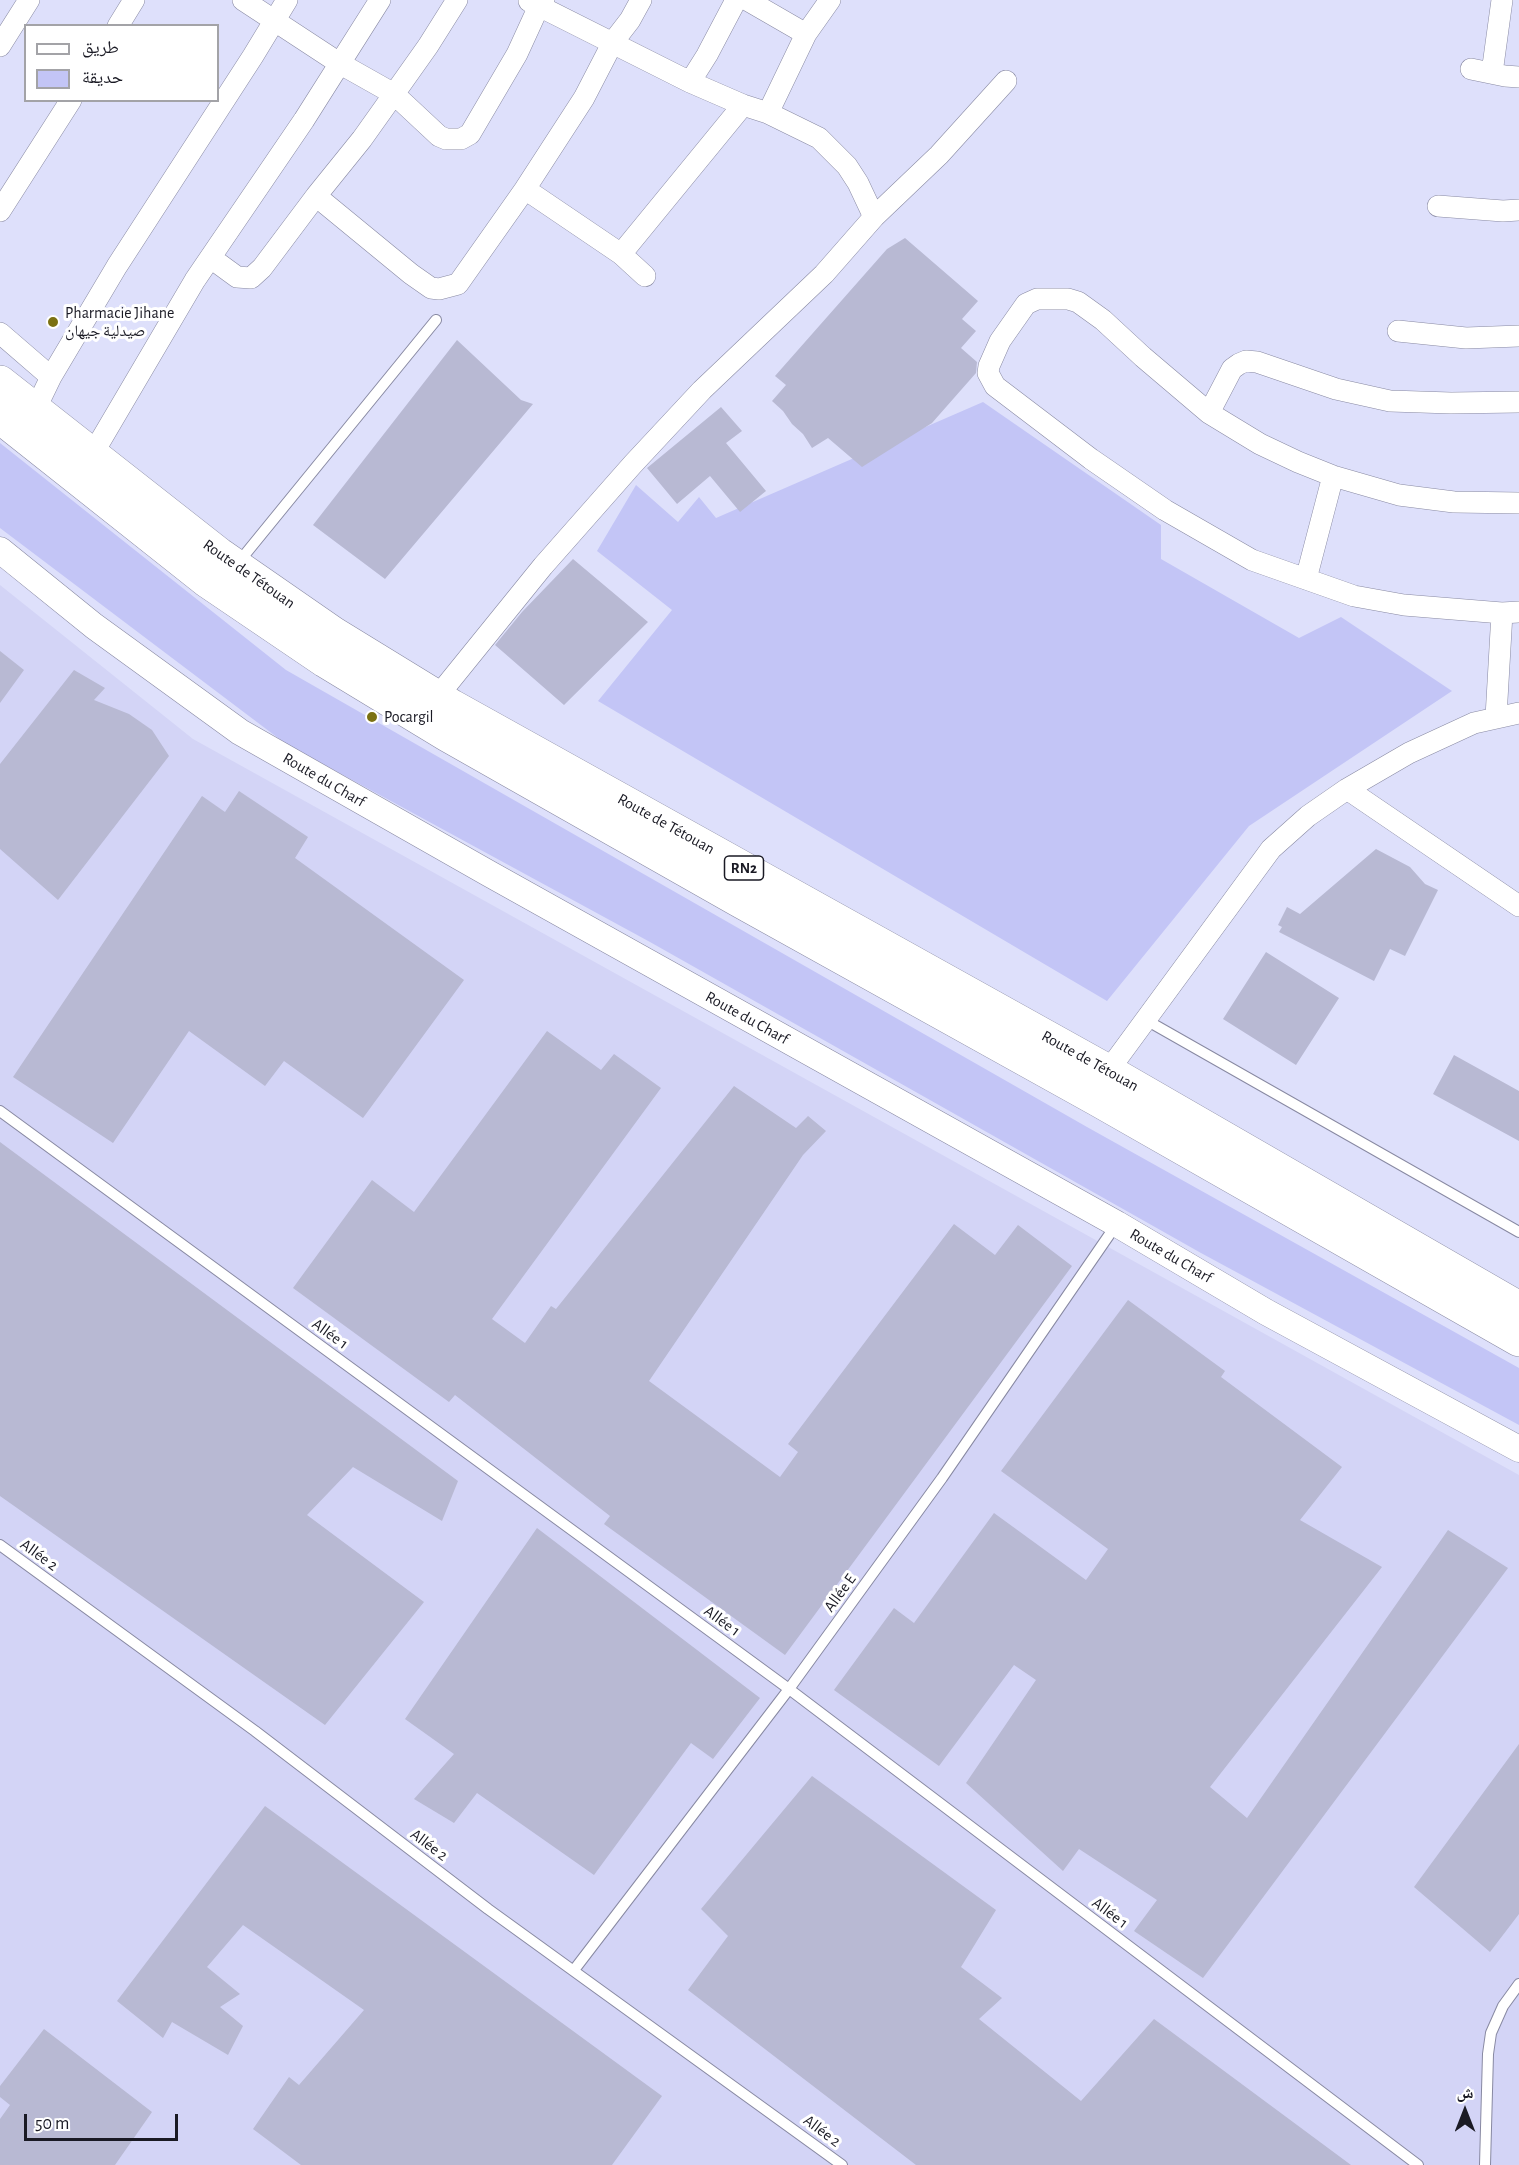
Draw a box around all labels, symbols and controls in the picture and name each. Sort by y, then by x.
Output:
legend [24,24,219,102]
text: طريق [82,39,119,57]
text: حديقة [82,69,123,87]
place label: Pharmacie Jihane صيدلية جيهان [65,303,174,341]
marker: Pharmacie Jihane صيدلية جيهان [46,315,60,329]
street label: Route de Tétouan [199,535,299,613]
place label: Pocargil [384,707,434,727]
marker: Pocargil [365,710,379,724]
street label: Route du Charf [279,749,369,811]
street label: Route de Tétouan [614,789,718,859]
road number: RN2 [724,856,764,880]
street label: Route du Charf [702,987,792,1049]
street label: Route de Tétouan [1038,1026,1142,1096]
street label: Route du Charf [1126,1225,1216,1287]
street label: Allée 1 [308,1314,352,1354]
street label: Allée 2 [16,1535,62,1575]
street label: Allée E [820,1570,860,1616]
street label: Allée 1 [700,1601,744,1641]
street label: Allée 2 [407,1825,451,1865]
street label: Allée 1 [1088,1893,1132,1933]
north arrow [1435,2081,1495,2141]
text: ش [1457,2085,1473,2101]
scale bar [27,2102,182,2140]
street label: Allée 2 [800,2111,844,2151]
text: 50 m [35,2115,69,2133]

